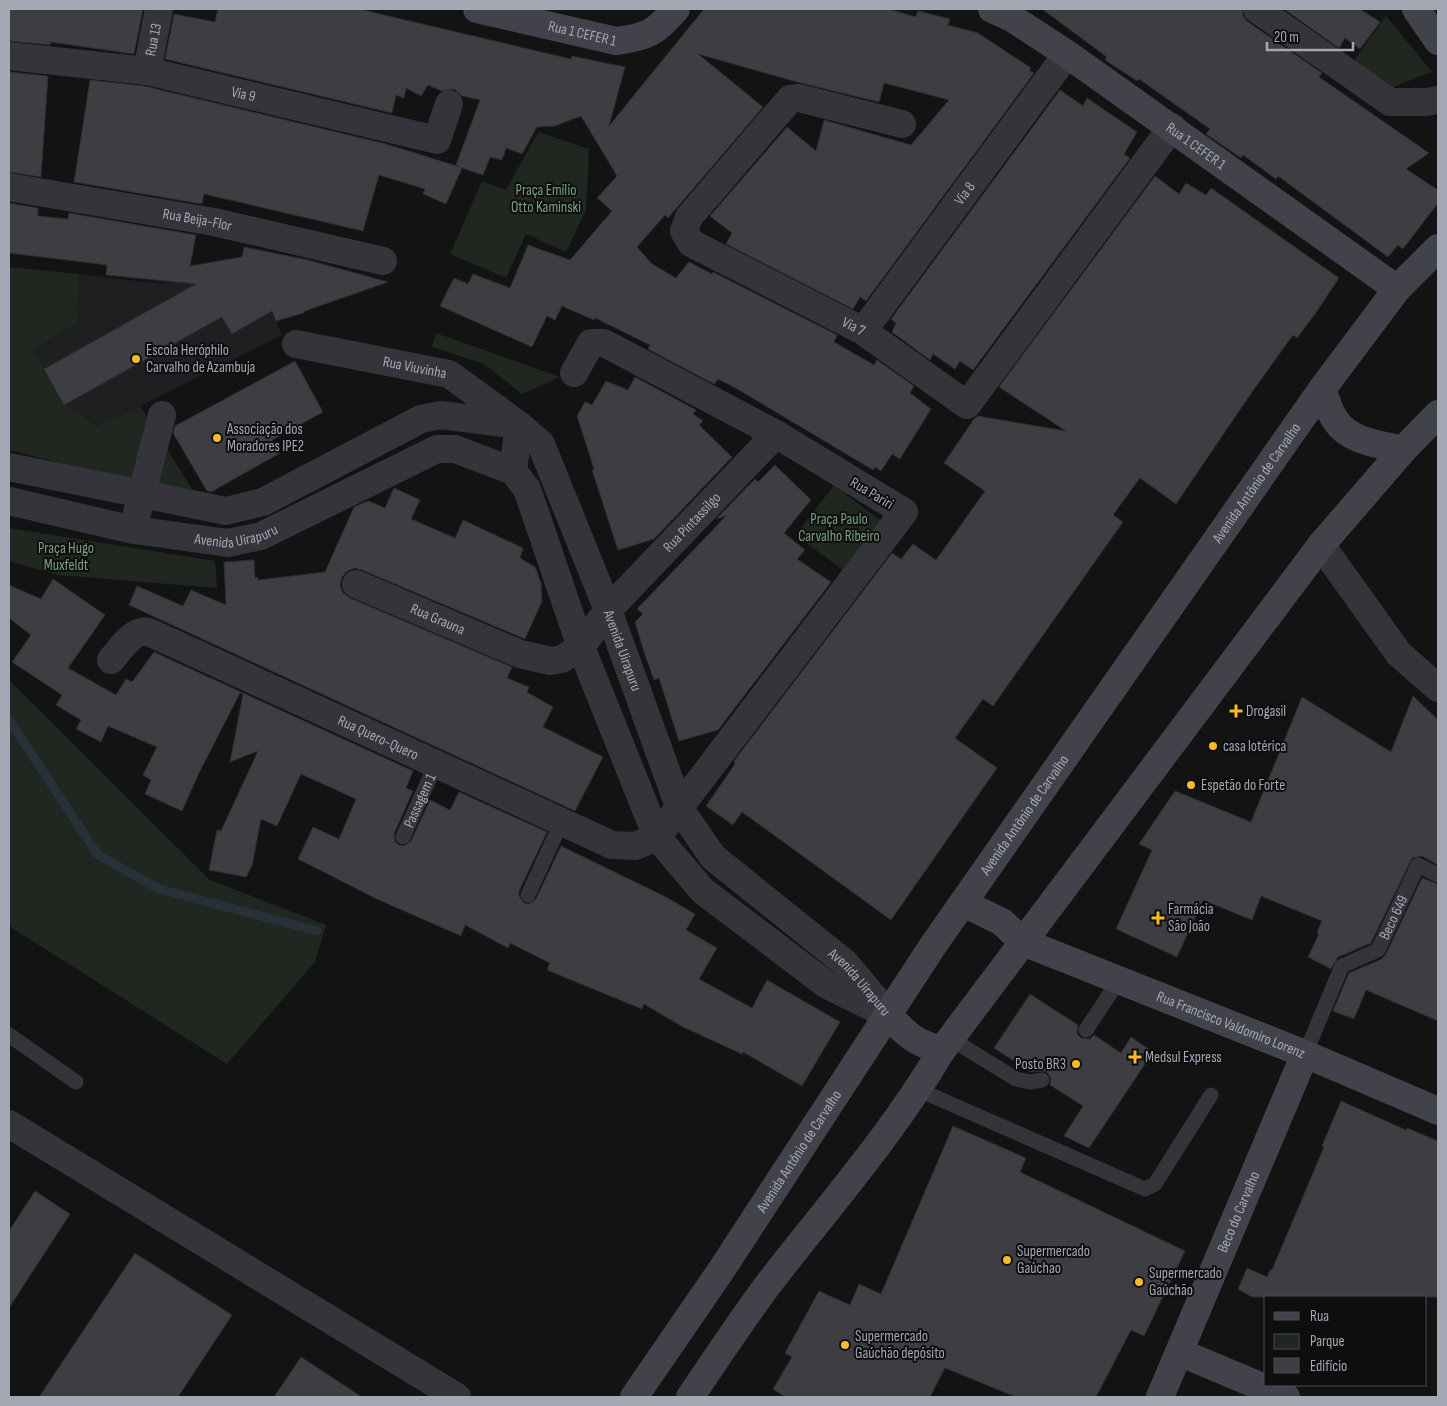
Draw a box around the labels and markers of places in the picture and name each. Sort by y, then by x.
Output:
place label: Escola Heróphilo Carvalho de Azambuja [146,341,256,377]
marker: Escola Heróphilo Carvalho de Azambuja [130,353,142,365]
place label: Associação dos Moradores IPE2 [226,420,304,456]
marker: Associação dos Moradores IPE2 [211,432,223,444]
place label: Drogasil [1246,702,1286,721]
marker: Drogasil [1230,705,1242,717]
place label: casa lotérica [1223,737,1286,756]
marker: casa lotérica [1207,740,1219,752]
place label: Espetão do Forte [1201,776,1285,795]
marker: Espetão do Forte [1185,779,1197,791]
place label: Farmácia São João [1168,900,1214,936]
marker: Farmácia São João [1152,912,1164,924]
place label: Medsul Express [1145,1048,1222,1067]
marker: Medsul Express [1129,1051,1141,1063]
place label: Posto BR3 [1015,1055,1066,1074]
marker: Posto BR3 [1070,1058,1082,1070]
place label: Supermercado Gaúchao [1017,1242,1090,1278]
marker: Supermercado Gaúchao [1001,1254,1013,1266]
place label: Supermercado Gaúchão [1149,1264,1222,1300]
marker: Supermercado Gaúchão [1133,1276,1145,1288]
place label: Supermercado Gaúchão depósito [855,1327,945,1363]
marker: Supermercado Gaúchão depósito [839,1339,851,1351]

